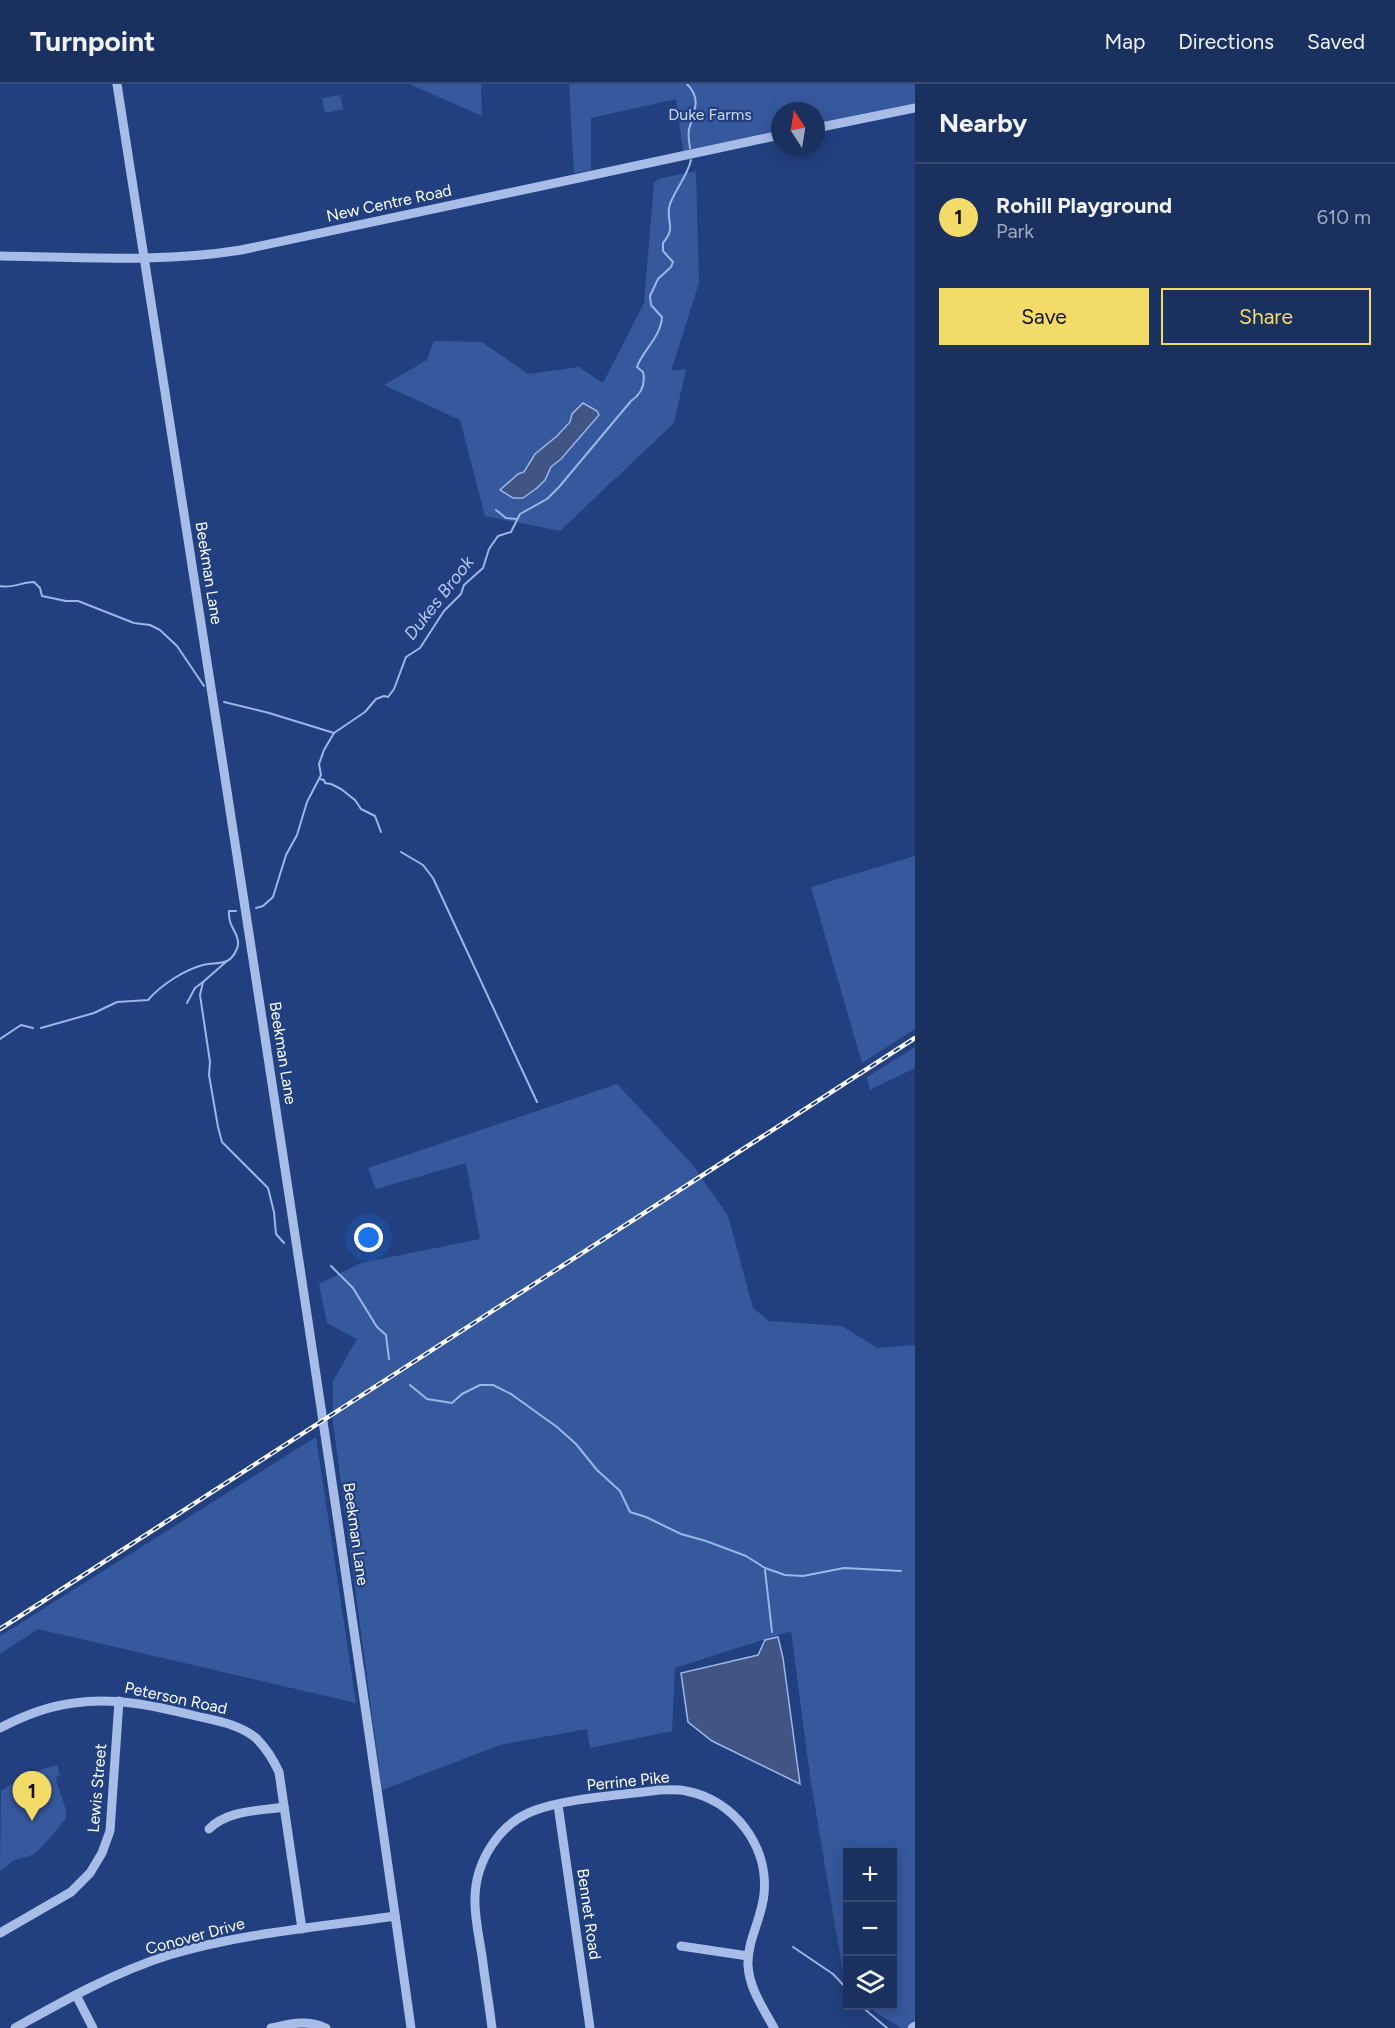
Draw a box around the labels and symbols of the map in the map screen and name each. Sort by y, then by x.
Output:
north arrow [771,102,825,156]
park label: Duke Farms [668,105,752,124]
street label: New Centre Road [325,180,453,226]
street label: Beekman Lane [191,520,227,626]
water label: Dukes Brook [399,551,479,644]
street label: Beekman Lane [265,1000,301,1106]
your location [354,1223,383,1252]
street label: Beekman Lane [339,1481,373,1587]
street label: Peterson Road [123,1678,229,1718]
street label: Lewis Street [84,1743,110,1833]
street label: Perrine Pike [586,1767,671,1795]
pin: 1 [12,1772,51,1821]
street label: Bennet Road [573,1867,605,1961]
street label: Conover Drive [143,1914,247,1958]

